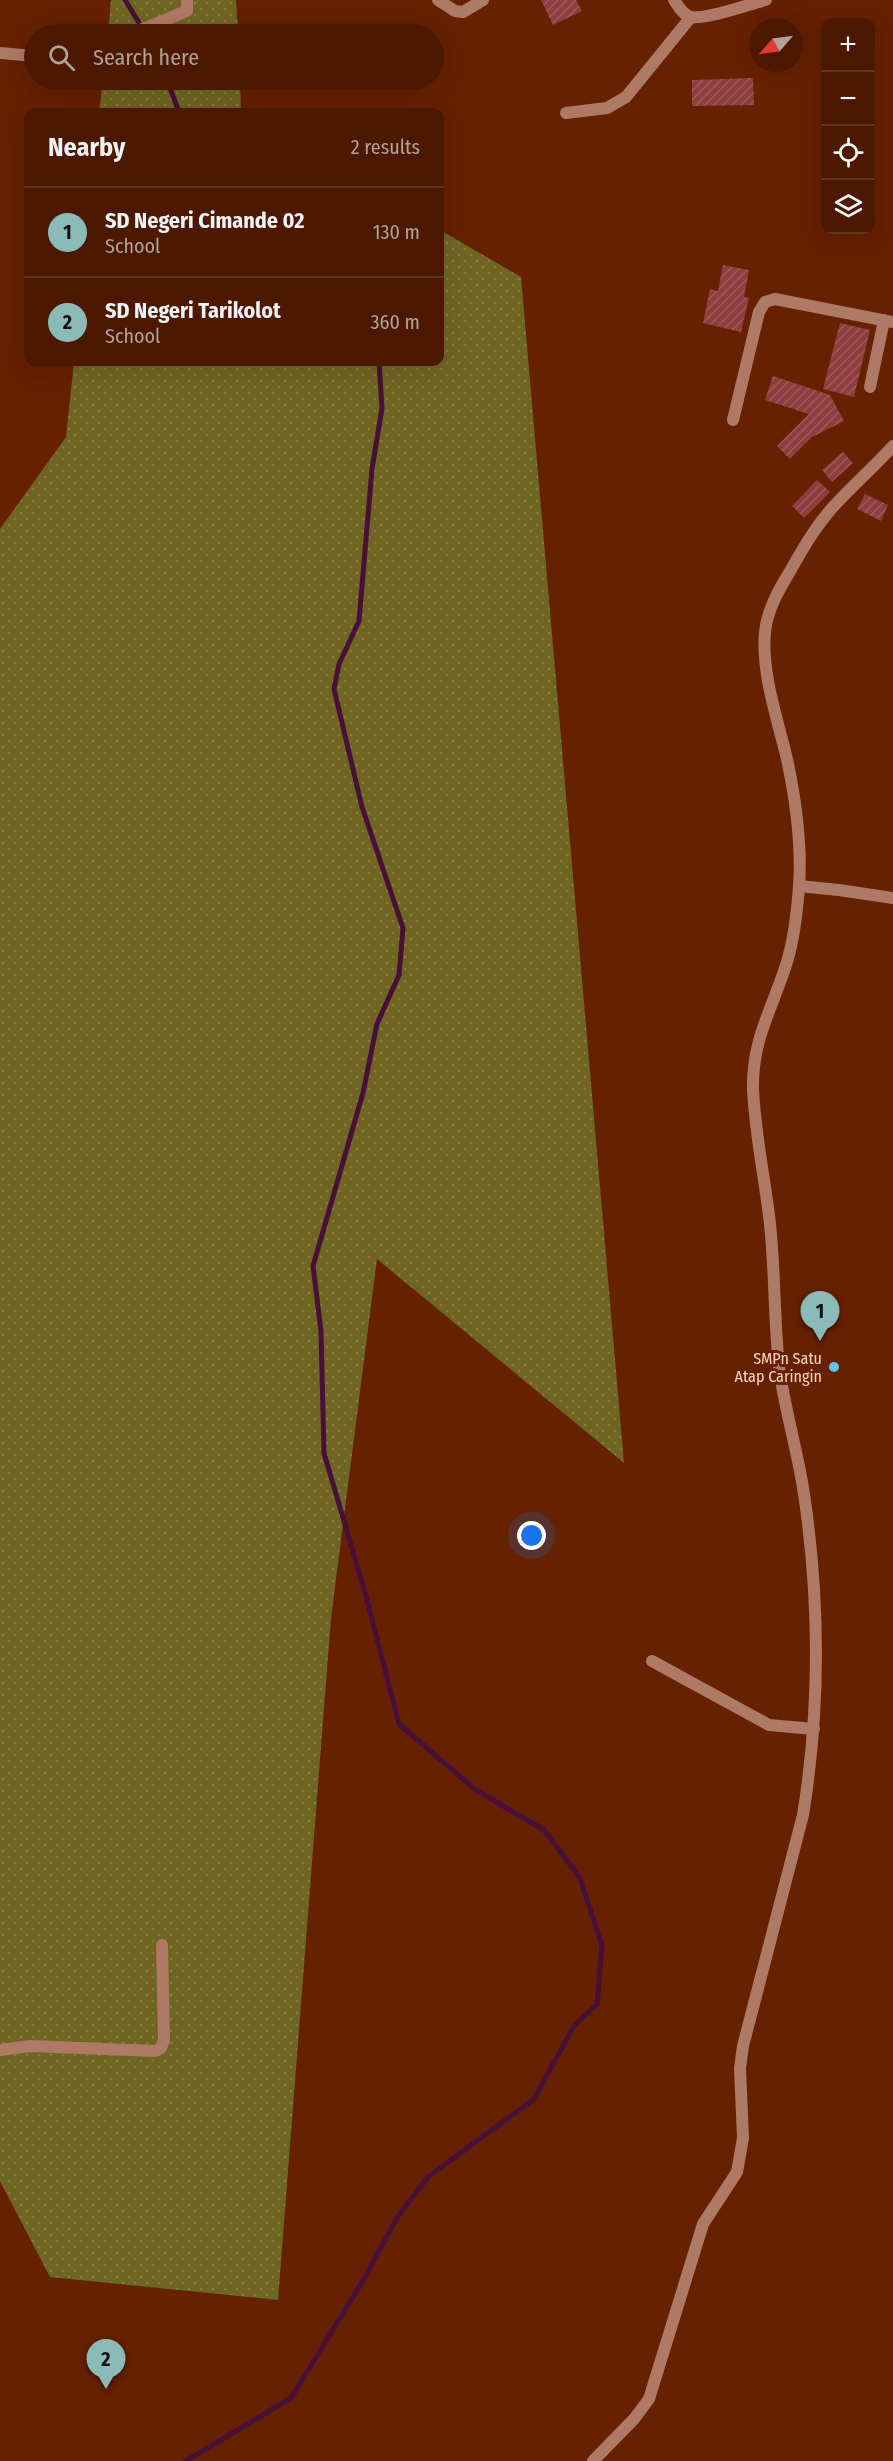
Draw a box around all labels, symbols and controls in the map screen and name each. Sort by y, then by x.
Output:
north arrow [749,18,803,72]
map controls [821,18,875,234]
button: + [821,18,875,72]
search box [24,24,444,90]
icon: search [45,41,78,74]
text: Search here [93,44,199,71]
button: − [821,72,875,126]
button: locate [821,126,875,180]
text: Nearby [48,132,125,163]
text: 2 results [351,135,420,159]
button: layers [821,180,875,234]
text: SD Negeri Cimande 02 [105,207,305,234]
text: 1 [63,220,72,244]
text: 130 m [373,220,420,244]
text: School [105,234,160,258]
text: SD Negeri Tarikolot [105,297,281,324]
text: 2 [63,310,72,334]
text: 360 m [371,310,420,334]
text: School [105,324,160,348]
pin: 1 [800,1292,840,1341]
place label: SMPn Satu Atap Caringin [735,1349,822,1386]
marker: SMPn Satu Atap Caringin [827,1360,841,1374]
your location [517,1521,546,1550]
pin: 2 [86,2340,126,2389]

